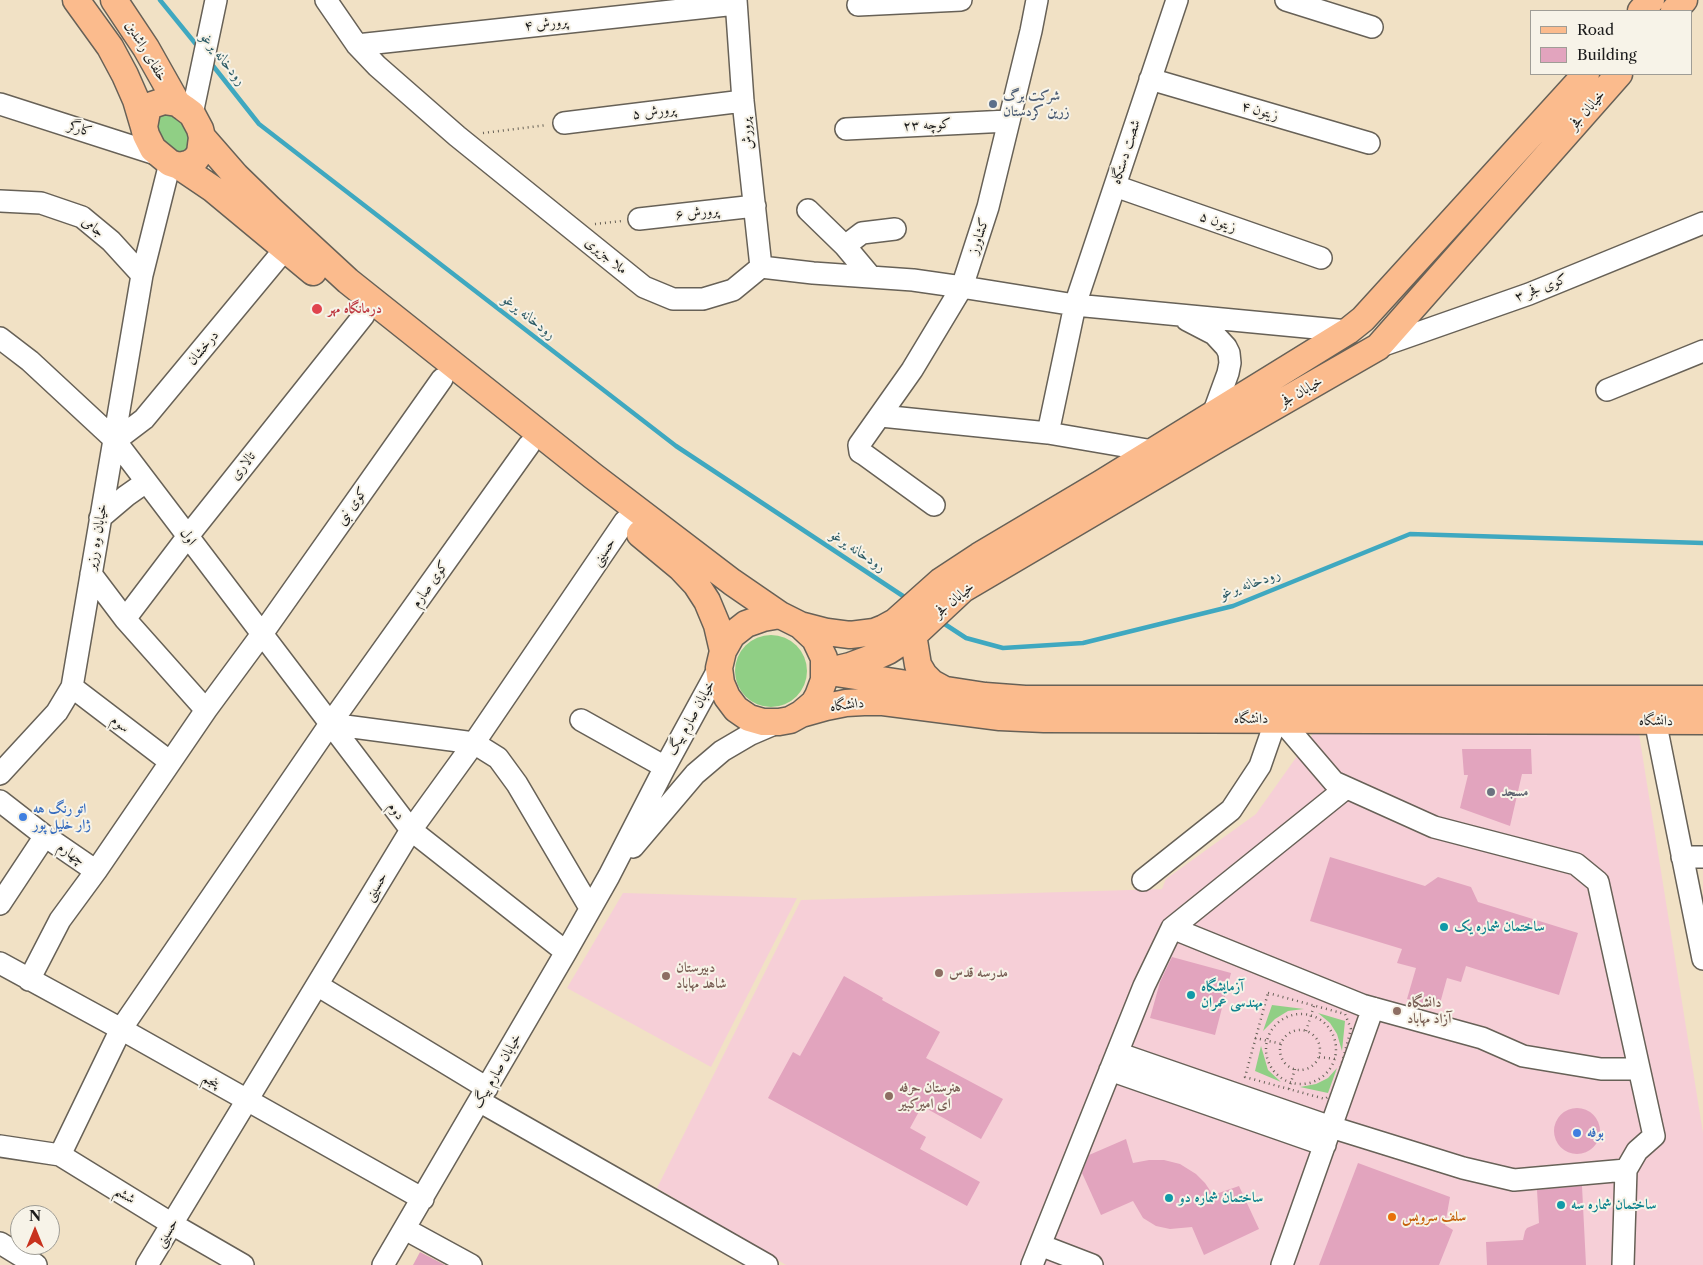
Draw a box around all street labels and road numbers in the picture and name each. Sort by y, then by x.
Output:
street label: پرورش ۴ [523,13,569,35]
street label: خلفای راشدین [121,18,171,84]
street label: خیابان فجر [1565,87,1609,133]
street label: زیتون ۴ [1239,98,1281,124]
street label: پرورش ۵ [631,101,677,123]
street label: کوچه ۲۳ [903,115,951,135]
street label: کارگر [66,117,94,141]
street label: پرورش [737,117,757,151]
street label: شصت دستگاه [1108,118,1144,186]
street label: پرورش ۶ [674,202,720,224]
street label: زیتون ۵ [1197,208,1239,236]
street label: جامی [78,213,108,241]
street label: کشاورز [965,216,993,256]
street label: ملا جزیری [581,234,631,278]
street label: کوی فجر ۳ [1513,270,1569,306]
street label: درخشان [184,327,222,369]
street label: خیابان فجر [1276,373,1326,411]
street label: تالاری [227,449,259,483]
street label: کوی نبی [333,484,371,528]
street label: خیابان وه رزیر [83,503,111,571]
street label: اول [176,525,200,549]
street label: حسینی [588,535,620,569]
street label: کوی صارم [408,557,452,611]
street label: خیابان فجر [930,579,978,621]
street label: خیابان صارم بیگ [663,677,719,759]
street label: دانشگاه [829,695,865,715]
street label: دانشگاه [1234,711,1268,727]
street label: سوم [107,712,133,736]
street label: دانشگاه [1639,712,1673,730]
street label: دوم [384,799,408,823]
street label: چهارم [54,839,88,869]
street label: حسینی [361,870,391,904]
street label: خیابان صارم بیگ [469,1031,525,1111]
street label: پنجم [200,1070,222,1092]
street label: ششم [112,1182,138,1208]
street label: حسینی [152,1216,182,1250]

